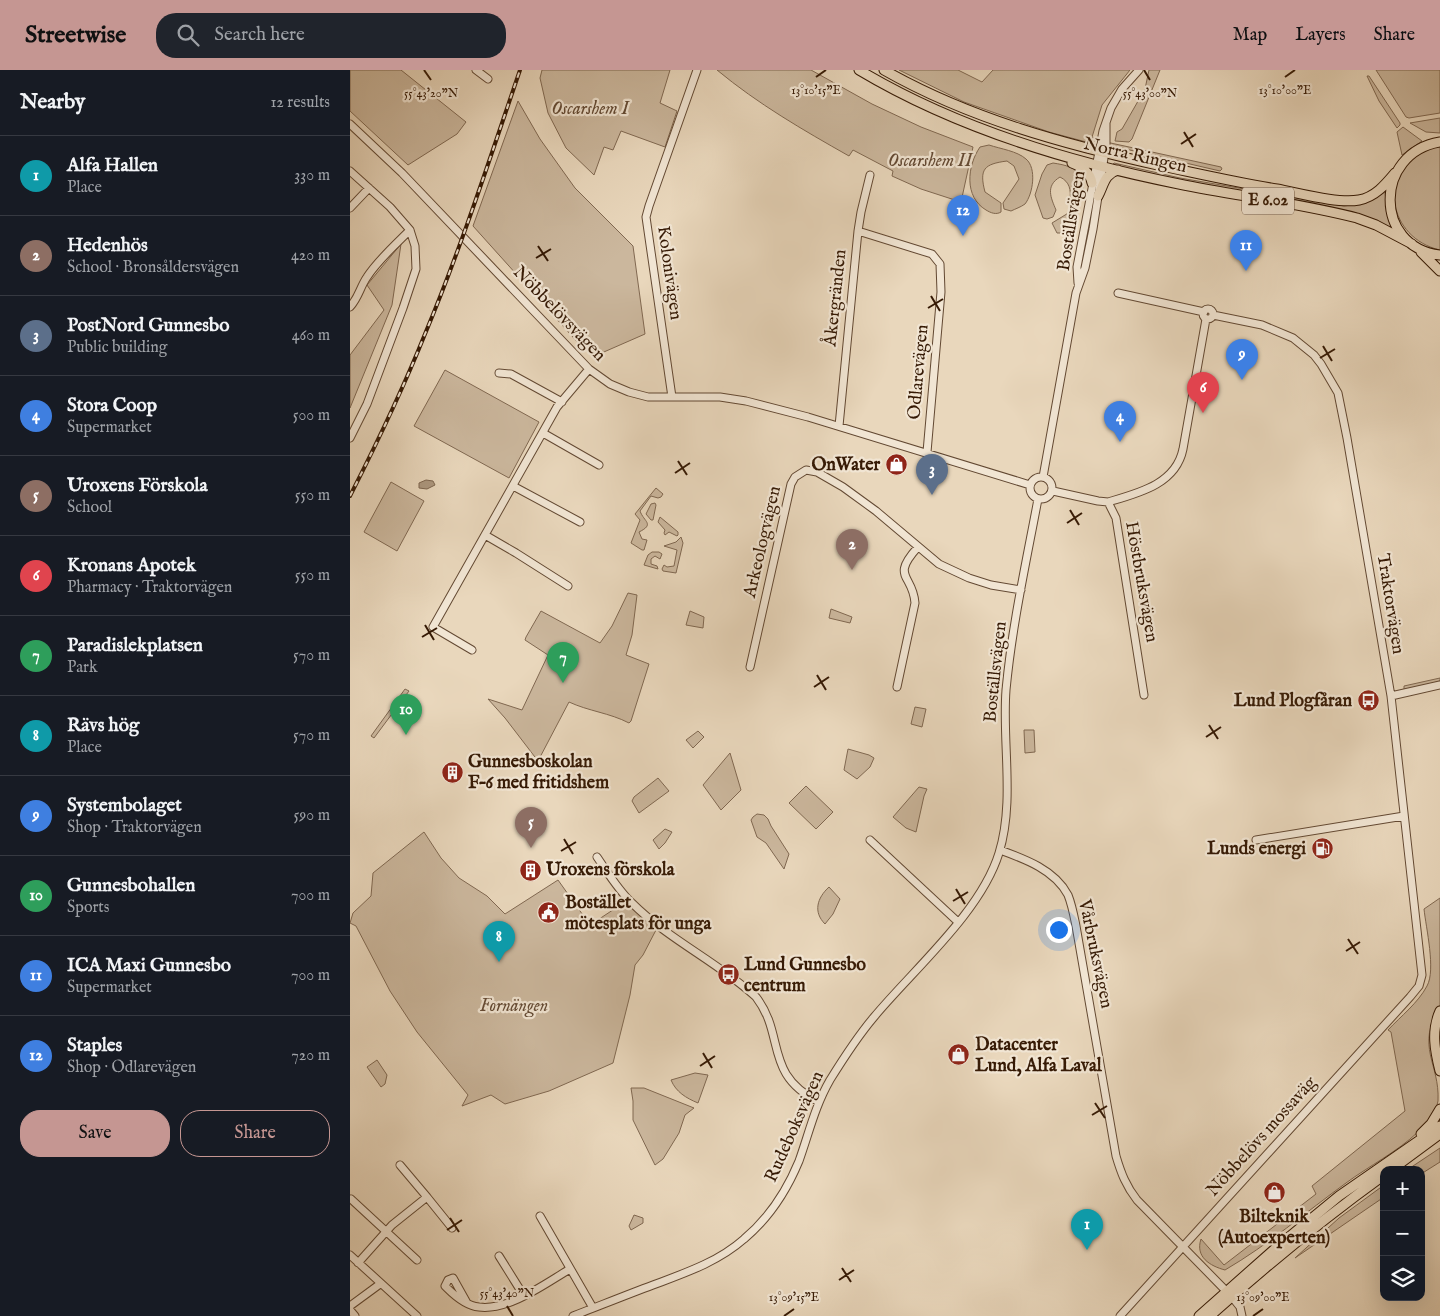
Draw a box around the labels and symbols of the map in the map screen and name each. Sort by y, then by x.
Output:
text: 13°10'15"E [791,83,841,98]
text: 13°10'00"E [1259,83,1311,98]
text: 55°43'20"N [404,86,459,101]
text: 55°43'00"N [1123,86,1178,101]
park label: Oscarshem I [551,98,630,121]
street label: Norra Ringen [1081,133,1189,179]
park label: Oscarshem II [888,150,974,173]
street label: Boställsvägen [1053,169,1091,273]
road number: E 6.02 [1242,188,1294,214]
pin: 12 [947,195,979,236]
street label: Kolonivägen [651,225,687,322]
pin: 11 [1230,230,1262,271]
street label: Åkergränden [817,248,853,349]
street label: Nöbbelövsvägen [508,261,611,367]
street label: Odlarevägen [903,323,935,421]
pin: 9 [1226,339,1258,380]
pin: 6 [1187,372,1219,413]
pin: 4 [1104,401,1136,442]
shop icon: OnWater [884,453,908,477]
place label: OnWater [811,454,880,477]
pin: 3 [916,454,948,495]
street label: Arkeologvägen [739,483,787,601]
street label: Höstbruksvägen [1119,520,1163,645]
pin: 2 [836,529,868,570]
street label: Traktorvägen [1371,552,1409,656]
street label: Boställsvägen [979,620,1013,724]
pin: 7 [547,642,579,683]
bus stop icon: Lund Plogfåran [1356,689,1380,713]
place label: Lund Plogfåran [1234,690,1352,713]
pin: 10 [390,694,422,735]
place label: Gunnesboskolan F–6 med fritidshem [468,751,609,795]
building icon: Gunnesboskolan F–6 med fritidshem [440,760,464,784]
pin: 5 [515,807,547,848]
fuel station icon: Lunds energi [1310,837,1334,861]
place label: Lunds energi [1207,838,1306,861]
building icon: Uroxens förskola [518,858,542,882]
place label: Uroxens förskola [545,859,676,882]
place label: Bostället mötesplats för unga [565,892,712,936]
street label: Vårbruksvägen [1072,897,1118,1011]
public building icon: Bostället mötesplats för unga [537,901,561,925]
your location [1046,917,1072,943]
pin: 8 [483,921,515,962]
place label: Lund Gunnesbo centrum [744,954,866,998]
bus stop icon: Lund Gunnesbo centrum [716,963,740,987]
park label: Fornängen [480,995,548,1018]
place label: Datacenter Lund, Alfa Laval [975,1034,1103,1078]
shop icon: Datacenter Lund, Alfa Laval [947,1043,971,1067]
street label: Rudeboksvägen [760,1067,830,1186]
street label: Nöbbelövs mossaväg [1202,1072,1322,1202]
shop icon: Bilteknik (Autoexperten) [1262,1180,1286,1204]
place label: Bilteknik (Autoexperten) [1218,1206,1330,1250]
pin: 1 [1071,1209,1103,1250]
text: 55°43'40"N [480,1286,535,1301]
text: 13°09'15"E [769,1290,819,1305]
text: 13°09'00"E [1236,1290,1290,1305]

